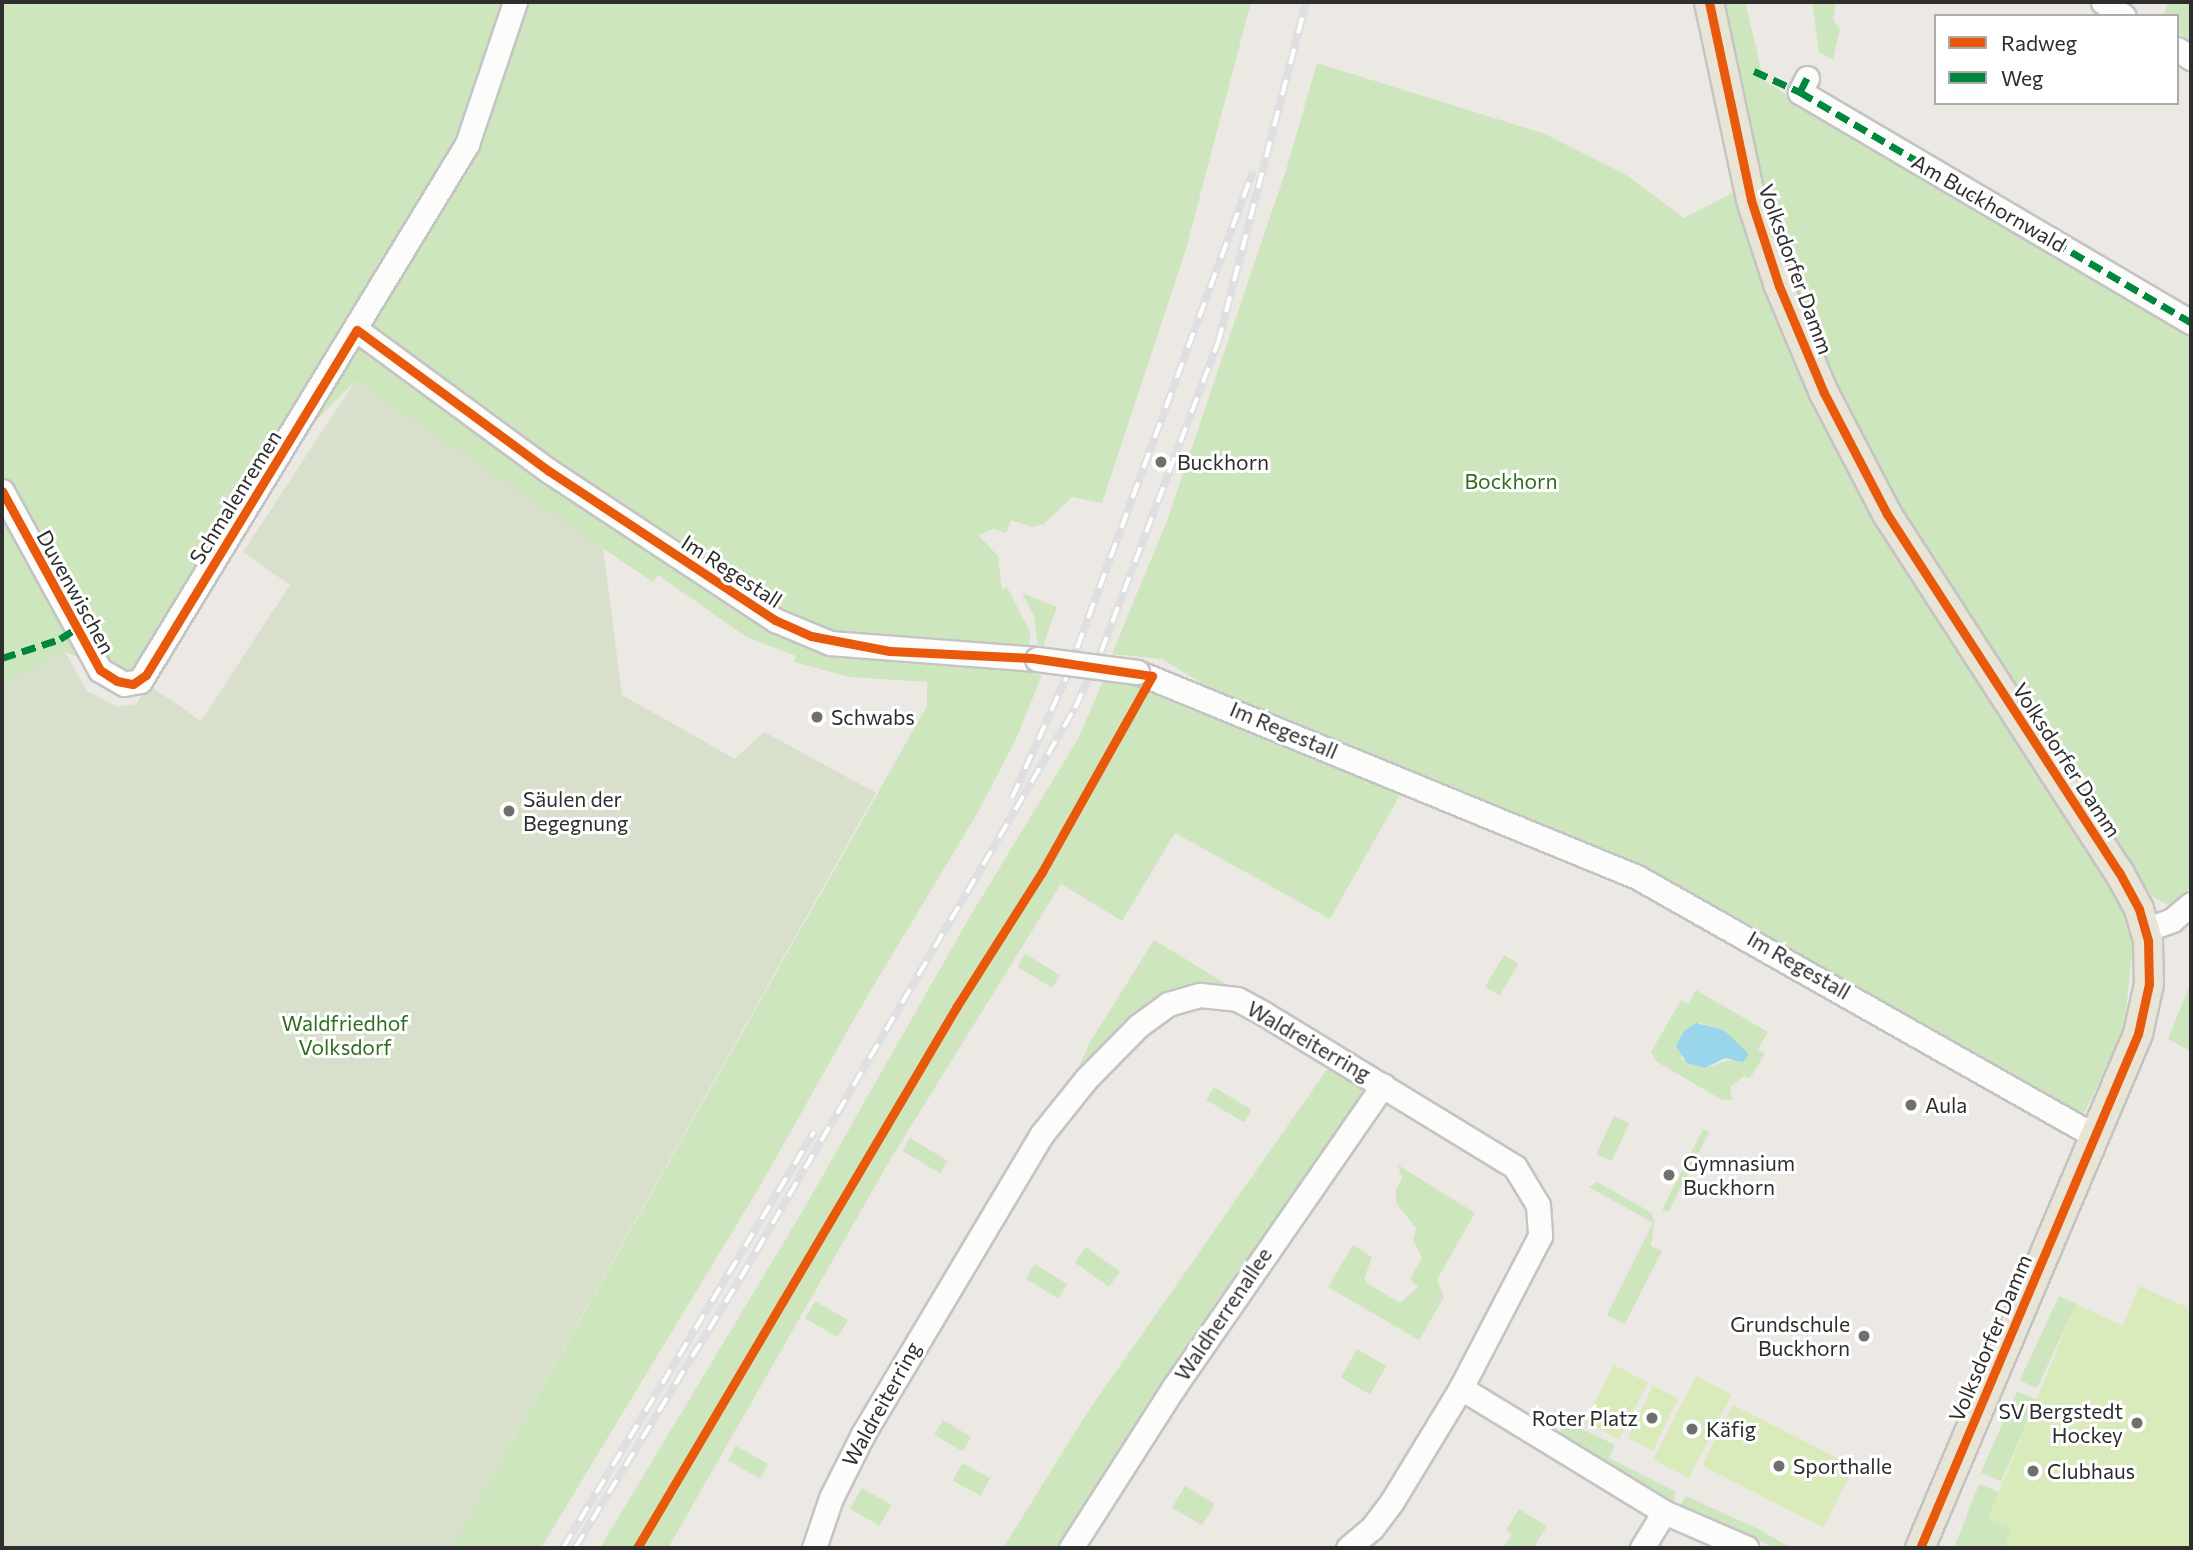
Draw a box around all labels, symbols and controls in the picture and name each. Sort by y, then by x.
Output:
legend [1934,14,2179,105]
text: Radweg [2001,30,2077,55]
text: Weg [2001,65,2043,90]
street label: Am Buckhornwald [1907,149,2071,257]
street label: Volksdorfer Damm [1754,180,1838,358]
street label: Schmalenremen [184,425,286,569]
place label: Buckhorn [1177,449,1269,475]
marker: Buckhorn [1151,452,1171,472]
park label: Bockhorn [1465,468,1557,494]
street label: Duvenwischen [32,526,120,658]
street label: Im Regestall [677,529,787,613]
street label: Volksdorfer Damm [2008,678,2126,842]
street label: Im Regestall [1226,696,1342,764]
place label: Schwabs [831,704,915,730]
marker: Schwabs [809,709,825,725]
place label: Säulen der Begegnung [523,786,628,836]
marker: Säulen der Begegnung [501,803,517,819]
street label: Im Regestall [1743,925,1855,1005]
street label: Waldreiterring [1243,995,1375,1087]
park label: Waldfriedhof Volksdorf [282,1010,408,1060]
place label: Aula [1925,1092,1967,1118]
marker: Aula [1903,1097,1919,1113]
place label: Gymnasium Buckhorn [1683,1150,1795,1200]
marker: Gymnasium Buckhorn [1661,1167,1677,1183]
street label: Waldherrenallee [1169,1243,1277,1385]
street label: Volksdorfer Damm [1943,1251,2037,1425]
place label: Grundschule Buckhorn [1730,1311,1850,1361]
marker: Grundschule Buckhorn [1856,1328,1872,1344]
street label: Waldreiterring [836,1337,926,1471]
place label: SV Bergstedt Hockey [1998,1398,2123,1448]
place label: Roter Platz [1532,1405,1638,1431]
marker: Roter Platz [1644,1410,1660,1426]
marker: SV Bergstedt Hockey [2129,1415,2145,1431]
place label: Käfig [1706,1416,1756,1442]
marker: Käfig [1684,1421,1700,1437]
place label: Sporthalle [1793,1453,1892,1479]
marker: Sporthalle [1771,1458,1787,1474]
place label: Clubhaus [2047,1458,2135,1484]
marker: Clubhaus [2025,1463,2041,1479]

